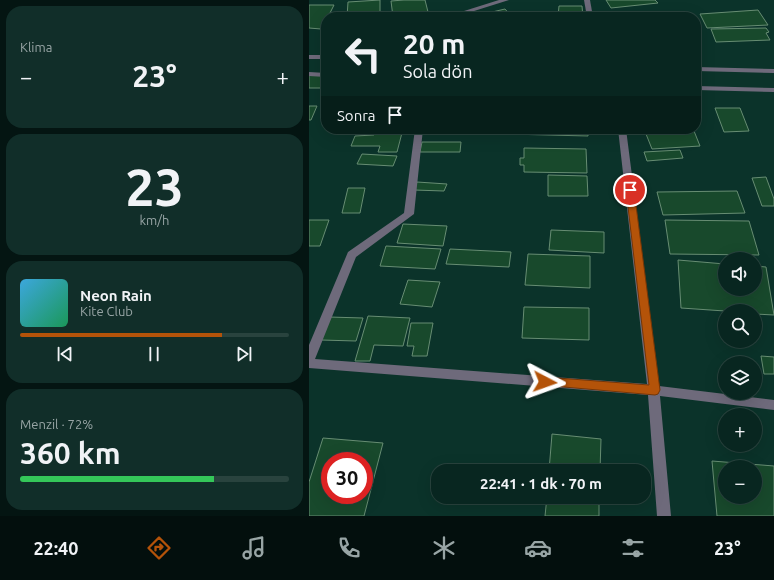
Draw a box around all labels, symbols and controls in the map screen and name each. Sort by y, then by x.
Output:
icon: left [337,28,389,80]
text: 20 m [403,28,465,59]
text: Klima [20,40,52,54]
text: 23° [132,59,177,93]
text: Sola dön [403,61,472,81]
text: − [20,64,32,89]
text: + [277,64,289,89]
icon: arrive [384,104,406,126]
text: Sonra [337,107,376,124]
text: 23 [125,158,184,216]
pin [613,173,647,207]
icon: arrive [619,179,641,201]
text: km/h [139,213,170,227]
map controls [718,252,762,504]
button: sound [718,252,762,296]
text: Neon Rain [80,287,152,304]
text: Kite Club [80,304,133,318]
button: search [718,304,762,348]
icon: previous [54,343,76,365]
icon: pause [143,343,165,365]
icon: next [233,343,255,365]
button: layers [718,356,762,400]
position arrow [524,361,566,403]
button: + [718,408,762,452]
text: Menzil · 72% [20,417,93,431]
text: 360 km [20,436,121,470]
speed limit sign: 30 [321,452,373,504]
button: − [718,460,762,504]
text: 22:41 · 1 dk · 70 m [480,475,602,492]
icon: directions [145,534,173,562]
icon: music [240,534,268,562]
icon: phone [335,534,363,562]
icon: climate [430,534,458,562]
icon: car [524,534,552,562]
icon: filters [619,534,647,562]
text: 22:40 [33,538,78,558]
text: 23° [714,538,741,558]

